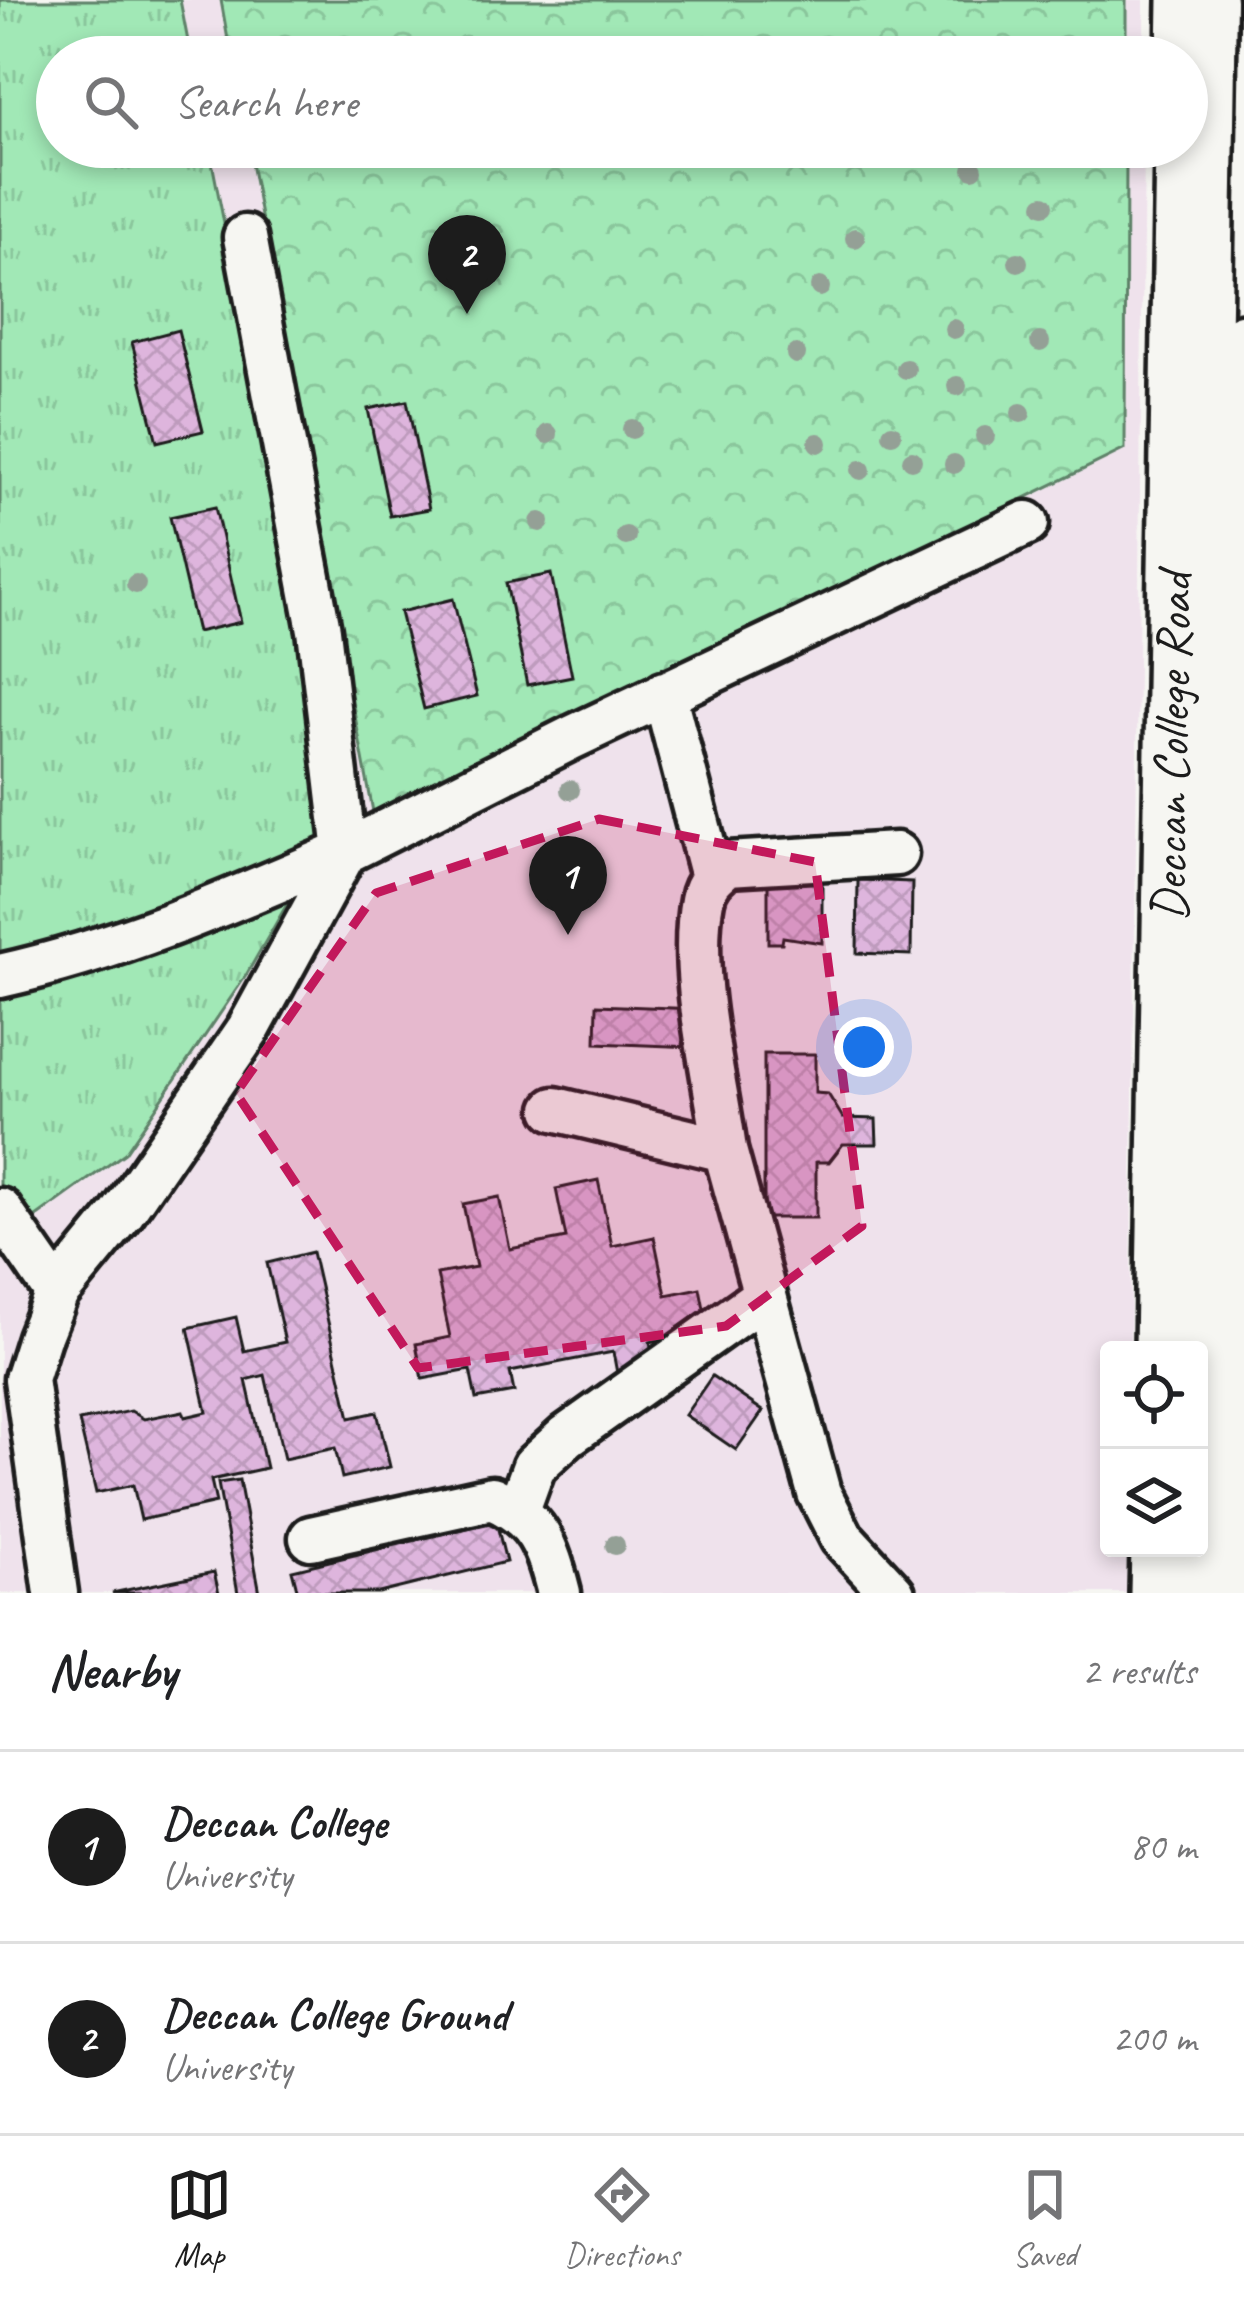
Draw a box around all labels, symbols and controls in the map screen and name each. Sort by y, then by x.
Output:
search box [36,36,1208,168]
icon: search [78,69,144,135]
text: Search here [174,74,357,131]
pin: 2 [428,215,506,314]
street label: Deccan College Road [1136,565,1206,922]
pin: 1 [529,836,607,935]
your location [834,1017,894,1077]
map controls [1100,1341,1208,1557]
button: locate [1100,1341,1208,1449]
button: layers [1100,1449,1208,1557]
text: Nearby [48,1639,176,1703]
text: 2 results [1082,1647,1196,1696]
text: Deccan College [162,1794,387,1851]
text: 1 [78,1822,96,1871]
text: 80 m [1130,1822,1196,1871]
text: University [162,1851,292,1900]
text: Deccan College Ground [162,1986,508,2043]
text: 2 [78,2014,96,2063]
text: 200 m [1112,2014,1196,2063]
text: University [162,2043,292,2092]
tab: Map [166,2162,232,2276]
tab: Directions [565,2162,679,2276]
tab: Saved [1012,2162,1078,2276]

